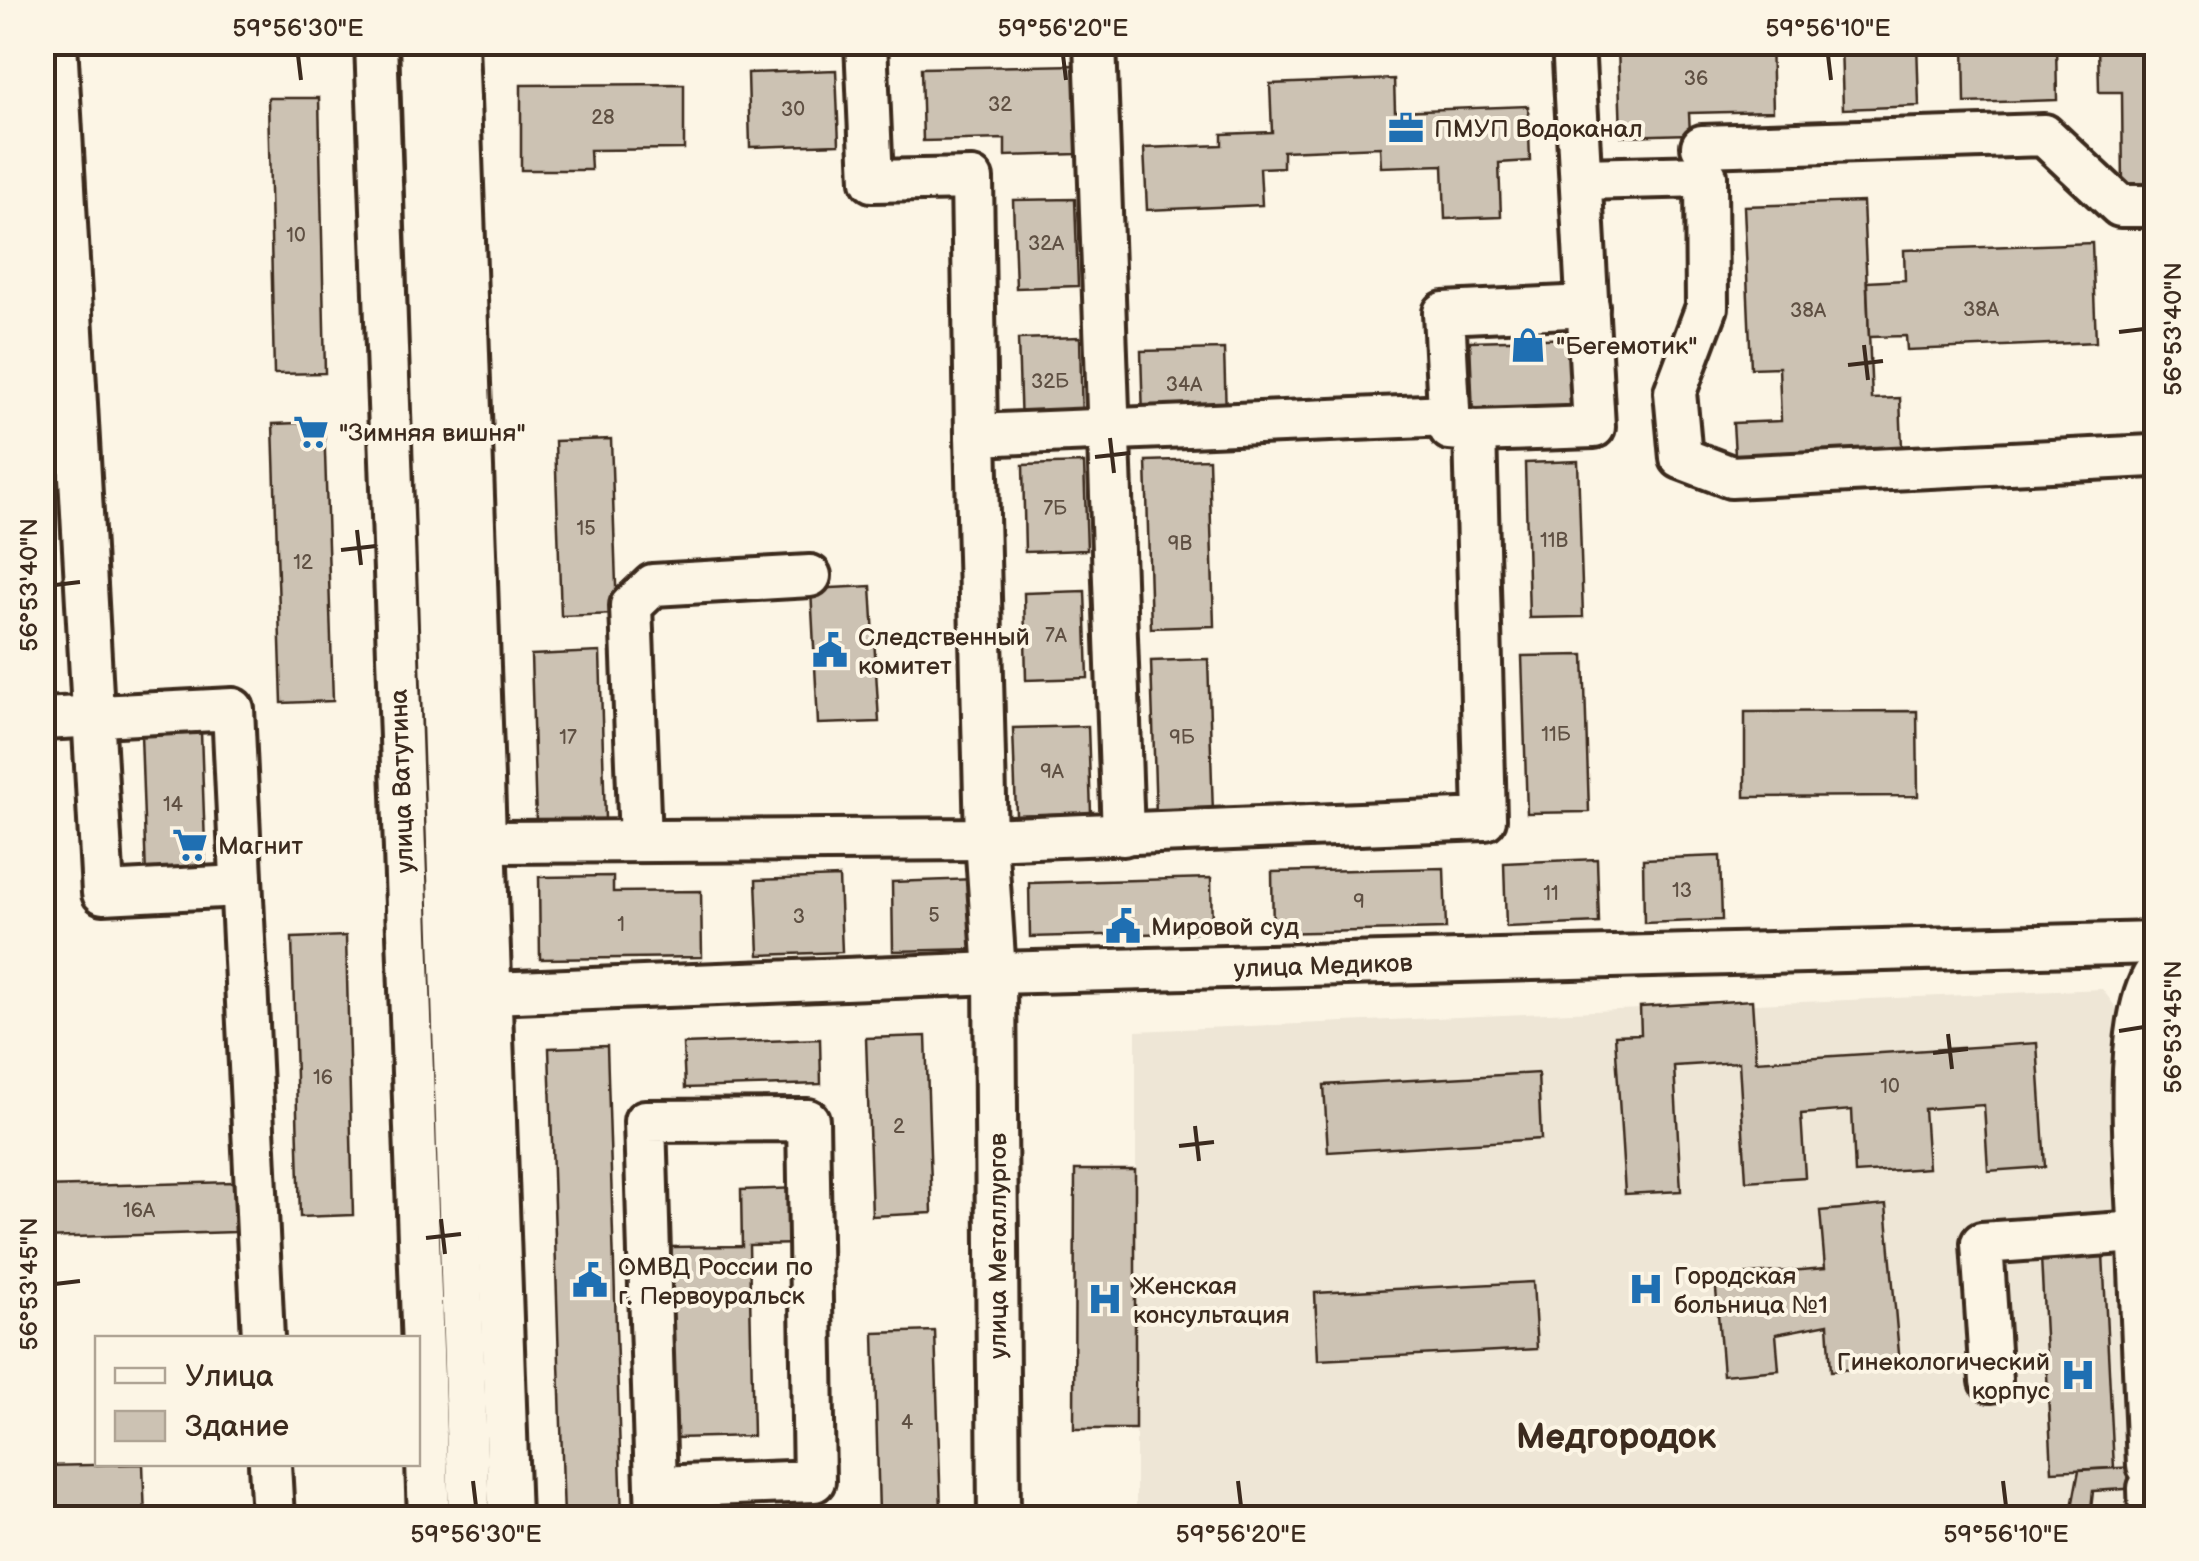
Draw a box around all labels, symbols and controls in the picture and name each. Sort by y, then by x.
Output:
text: 59°56'30"E [232,13,364,44]
text: 59°56'20"E [998,13,1128,44]
text: 59°56'10"E [1765,13,1891,44]
house number: 36 [1684,67,1708,91]
house number: 32 [988,93,1012,117]
house number: 30 [781,98,805,122]
house number: 28 [591,106,615,130]
office icon: ПМУП Водоканал [1387,109,1425,147]
place label: ПМУП Водоканал [1434,114,1643,145]
house number: 10 [286,224,306,248]
house number: 32А [1028,232,1065,256]
text: 56°53'40"N [2158,262,2189,396]
house number: 38А [1963,298,2000,322]
house number: 38А [1790,299,1827,323]
shop icon: "Бегемотик" [1509,326,1547,364]
place label: "Бегемотик" [1556,331,1698,362]
house number: 32Б [1031,370,1069,394]
house number: 34А [1166,373,1203,397]
supermarket icon: "Зимняя вишня" [292,413,330,451]
place label: "Зимняя вишня" [339,418,526,449]
house number: 7Б [1043,497,1067,521]
house number: 15 [576,517,596,541]
text: 56°53'40"N [14,518,45,652]
house number: 11В [1540,529,1568,553]
house number: 9В [1168,532,1192,556]
house number: 12 [293,551,313,575]
place label: Следственный комитет [858,622,1030,682]
house number: 7А [1045,624,1068,648]
public building icon: Следственный комитет [811,631,849,669]
street label: улица Ватутина [384,688,421,874]
house number: 11Б [1541,723,1571,747]
house number: 17 [559,726,577,750]
house number: 9Б [1169,726,1195,750]
house number: 9А [1040,760,1065,784]
house number: 14 [163,793,183,817]
supermarket icon: Магнит [171,826,209,864]
place label: Магнит [218,831,304,862]
house number: 13 [1672,879,1692,903]
house number: 11 [1543,882,1559,906]
house number: 9 [1353,890,1365,914]
house number: 5 [928,904,940,928]
house number: 3 [793,905,805,929]
public building icon: Мировой суд [1104,907,1142,945]
place label: Мировой суд [1151,912,1299,943]
house number: 1 [617,913,625,937]
street label: улица Медиков [1233,948,1413,985]
text: 56°53'45"N [2158,960,2189,1094]
house number: 16 [313,1066,333,1090]
house number: 10 [1880,1075,1900,1099]
house number: 2 [893,1115,905,1139]
street label: улица Металлургов [983,1133,1014,1359]
house number: 16А [123,1199,156,1223]
text: 56°53'45"N [14,1217,45,1351]
place label: ОМВД России по г. Первоуральск [618,1252,813,1312]
public building icon: ОМВД России по г. Первоуральск [571,1261,609,1299]
place label: Городская больница №1 [1674,1261,1828,1321]
hospital icon: Городская больница №1 [1627,1270,1665,1308]
place label: Женская консультация [1133,1271,1290,1331]
hospital icon: Женская консультация [1086,1280,1124,1318]
legend [95,1336,420,1466]
place label: Гинекологический корпус [1837,1347,2050,1407]
hospital icon: Гинекологический корпус [2059,1356,2097,1394]
text: Улица [185,1359,274,1395]
text: Здание [185,1409,289,1445]
house number: 4 [901,1411,913,1435]
district label: Медгородок [1516,1416,1716,1459]
text: 59°56'30"E [410,1519,542,1550]
text: 59°56'20"E [1176,1519,1306,1550]
text: 59°56'10"E [1943,1519,2069,1550]

